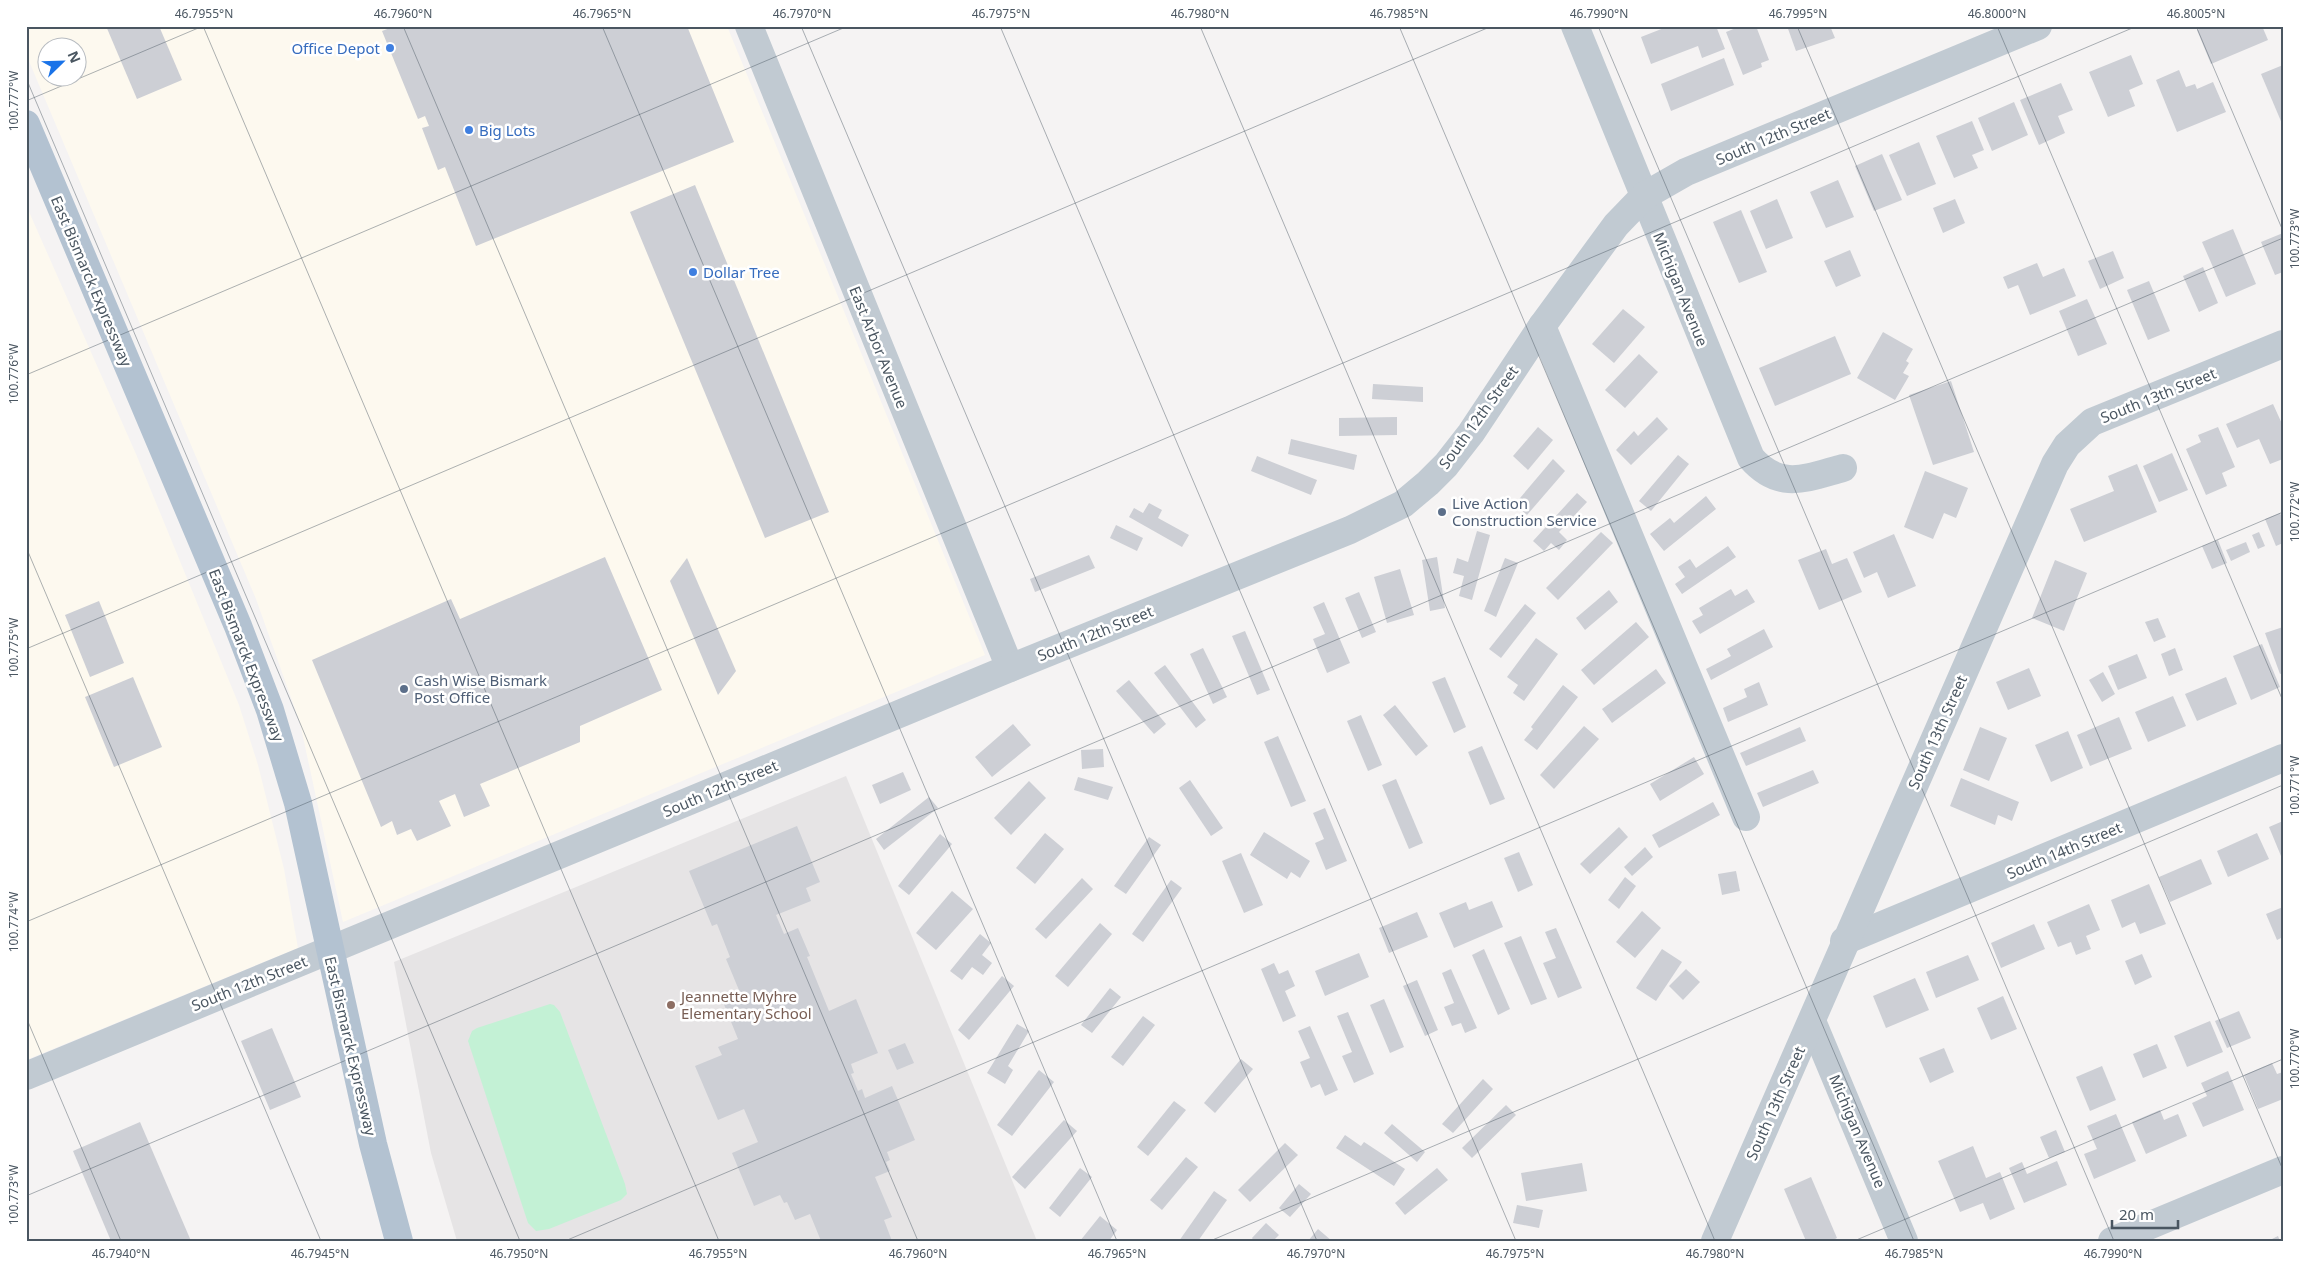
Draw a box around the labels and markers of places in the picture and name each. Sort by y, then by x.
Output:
place label: Office Depot [291,38,381,58]
marker: Office Depot [384,42,396,54]
place label: Big Lots [479,120,535,140]
marker: Big Lots [463,124,475,136]
place label: Dollar Tree [703,262,780,282]
marker: Dollar Tree [687,266,699,278]
place label: Live Action Construction Service [1452,493,1597,530]
marker: Live Action Construction Service [1436,506,1448,518]
place label: Cash Wise Bismark Post Office [414,670,547,707]
marker: Cash Wise Bismark Post Office [398,683,410,695]
place label: Jeannette Myhre Elementary School [679,986,812,1023]
marker: Jeannette Myhre Elementary School [665,999,677,1011]

